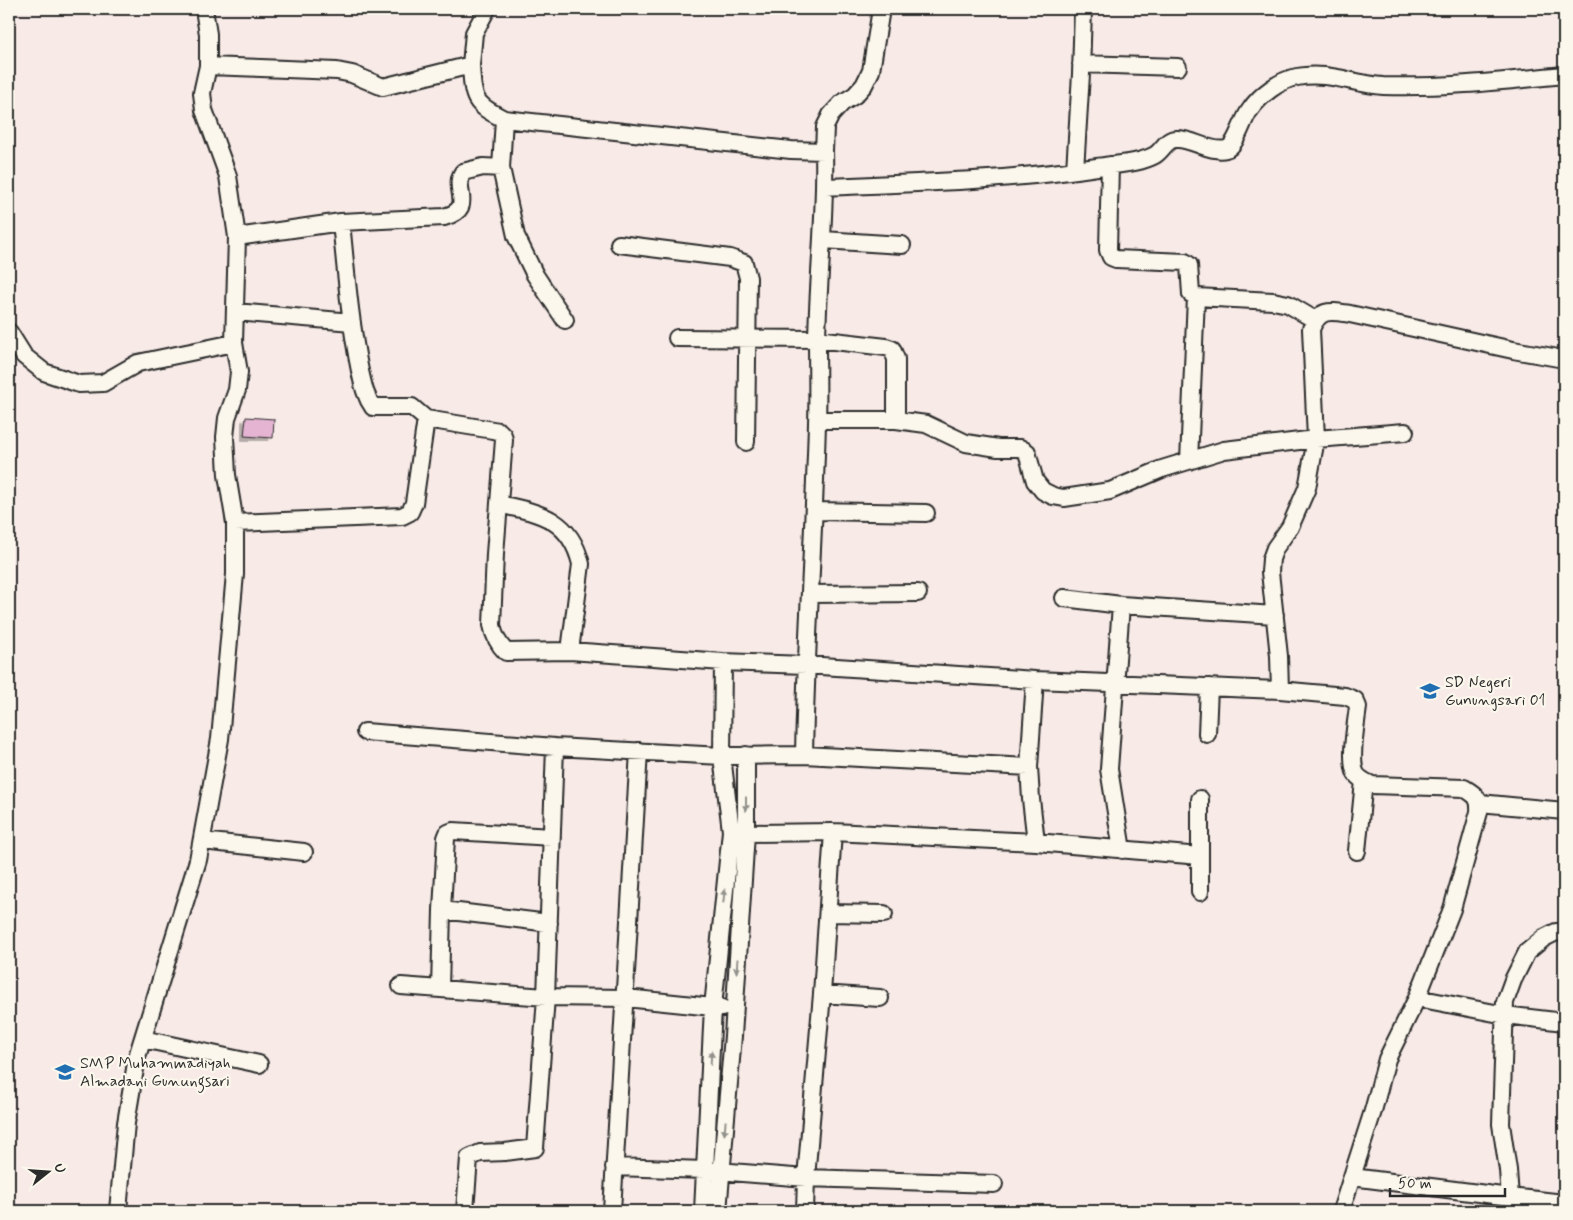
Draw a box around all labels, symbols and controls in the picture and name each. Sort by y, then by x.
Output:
place label: SD Negeri Gunungsari 01 [1445,672,1545,711]
school or university icon: SD Negeri Gunungsari 01 [1419,680,1441,702]
one-way arrow [742,796,750,812]
one-way arrow [720,888,728,904]
one-way arrow [733,959,741,975]
one-way arrow [707,1049,715,1065]
place label: SMP Muhammadiyah Almadani Gunungsari [80,1053,231,1093]
school or university icon: SMP Muhammadiyah Almadani Gunungsari [54,1061,76,1083]
one-way arrow [721,1121,729,1137]
north arrow [22,1148,72,1198]
text: U [50,1162,69,1175]
scale bar [1390,1165,1506,1197]
text: 50 m [1398,1174,1432,1194]

